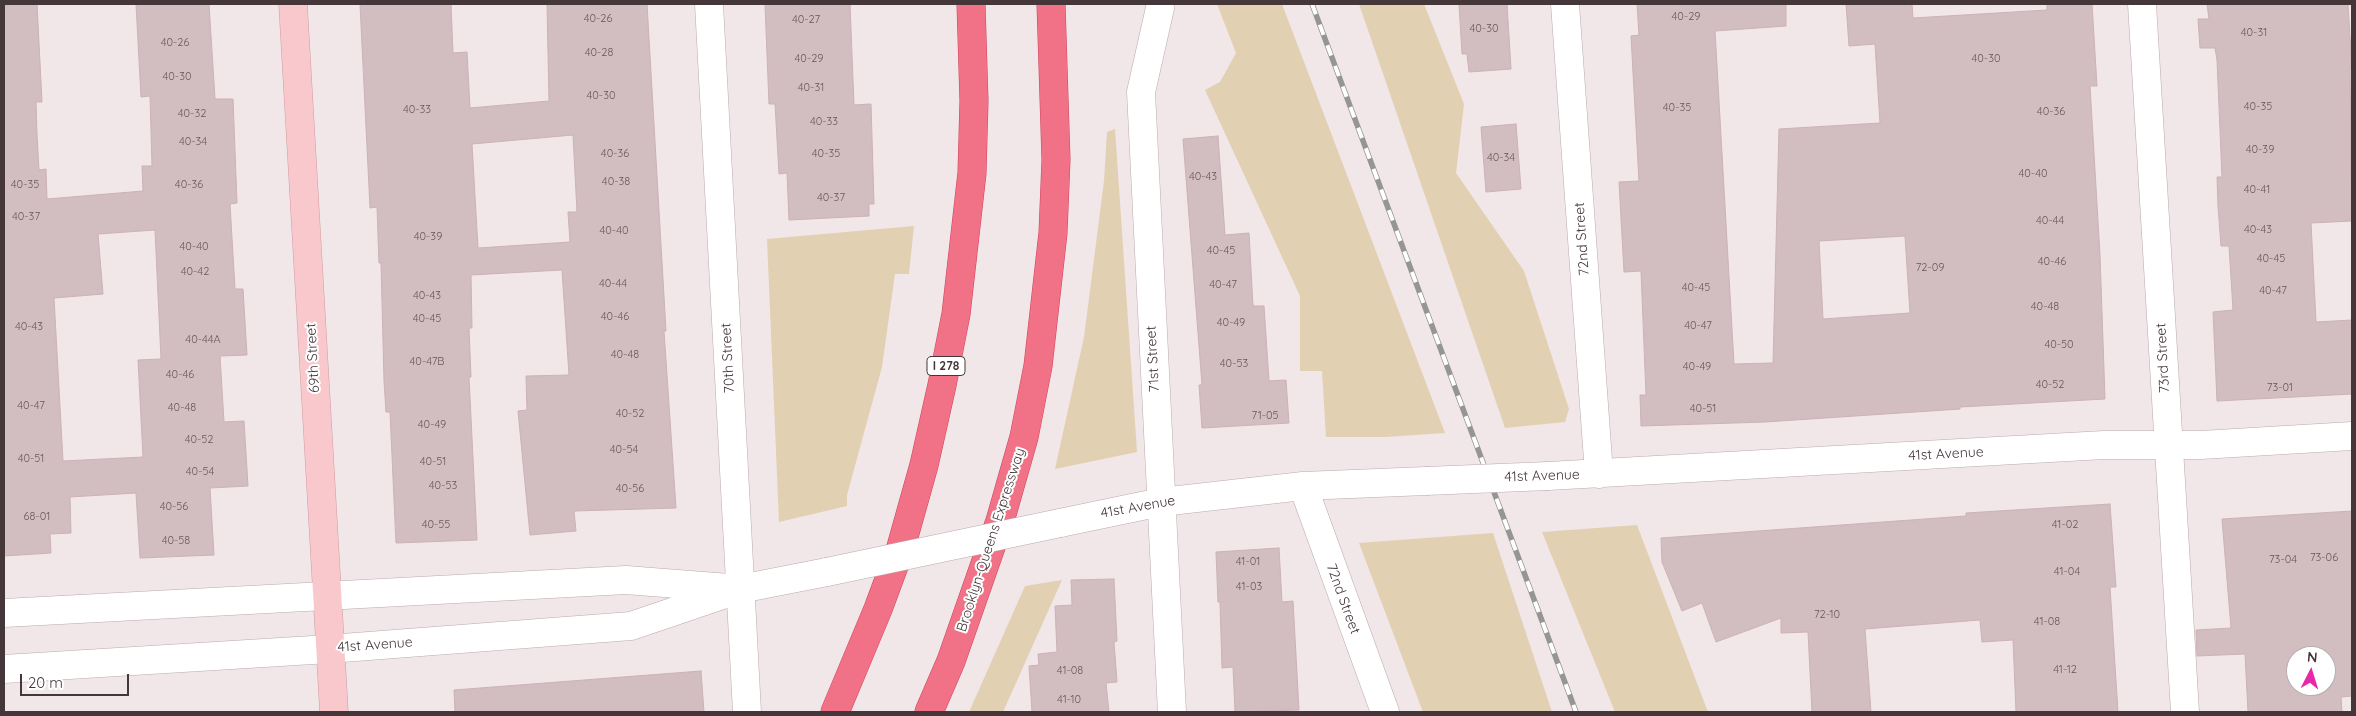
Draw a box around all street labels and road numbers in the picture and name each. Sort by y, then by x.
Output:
street label: 72nd Street [1571,202,1593,276]
street label: 70th Street [718,322,738,394]
street label: 69th Street [303,323,323,393]
street label: 73rd Street [2153,323,2173,393]
street label: 71st Street [1143,325,1163,393]
road number: I 278 [927,356,965,376]
street label: 41st Avenue [1908,444,1984,464]
street label: Brooklyn-Queens Expressway [953,446,1029,634]
street label: 41st Avenue [1504,466,1580,486]
street label: 41st Avenue [1099,492,1177,522]
street label: 72nd Street [1323,562,1363,636]
street label: 41st Avenue [337,634,413,656]

